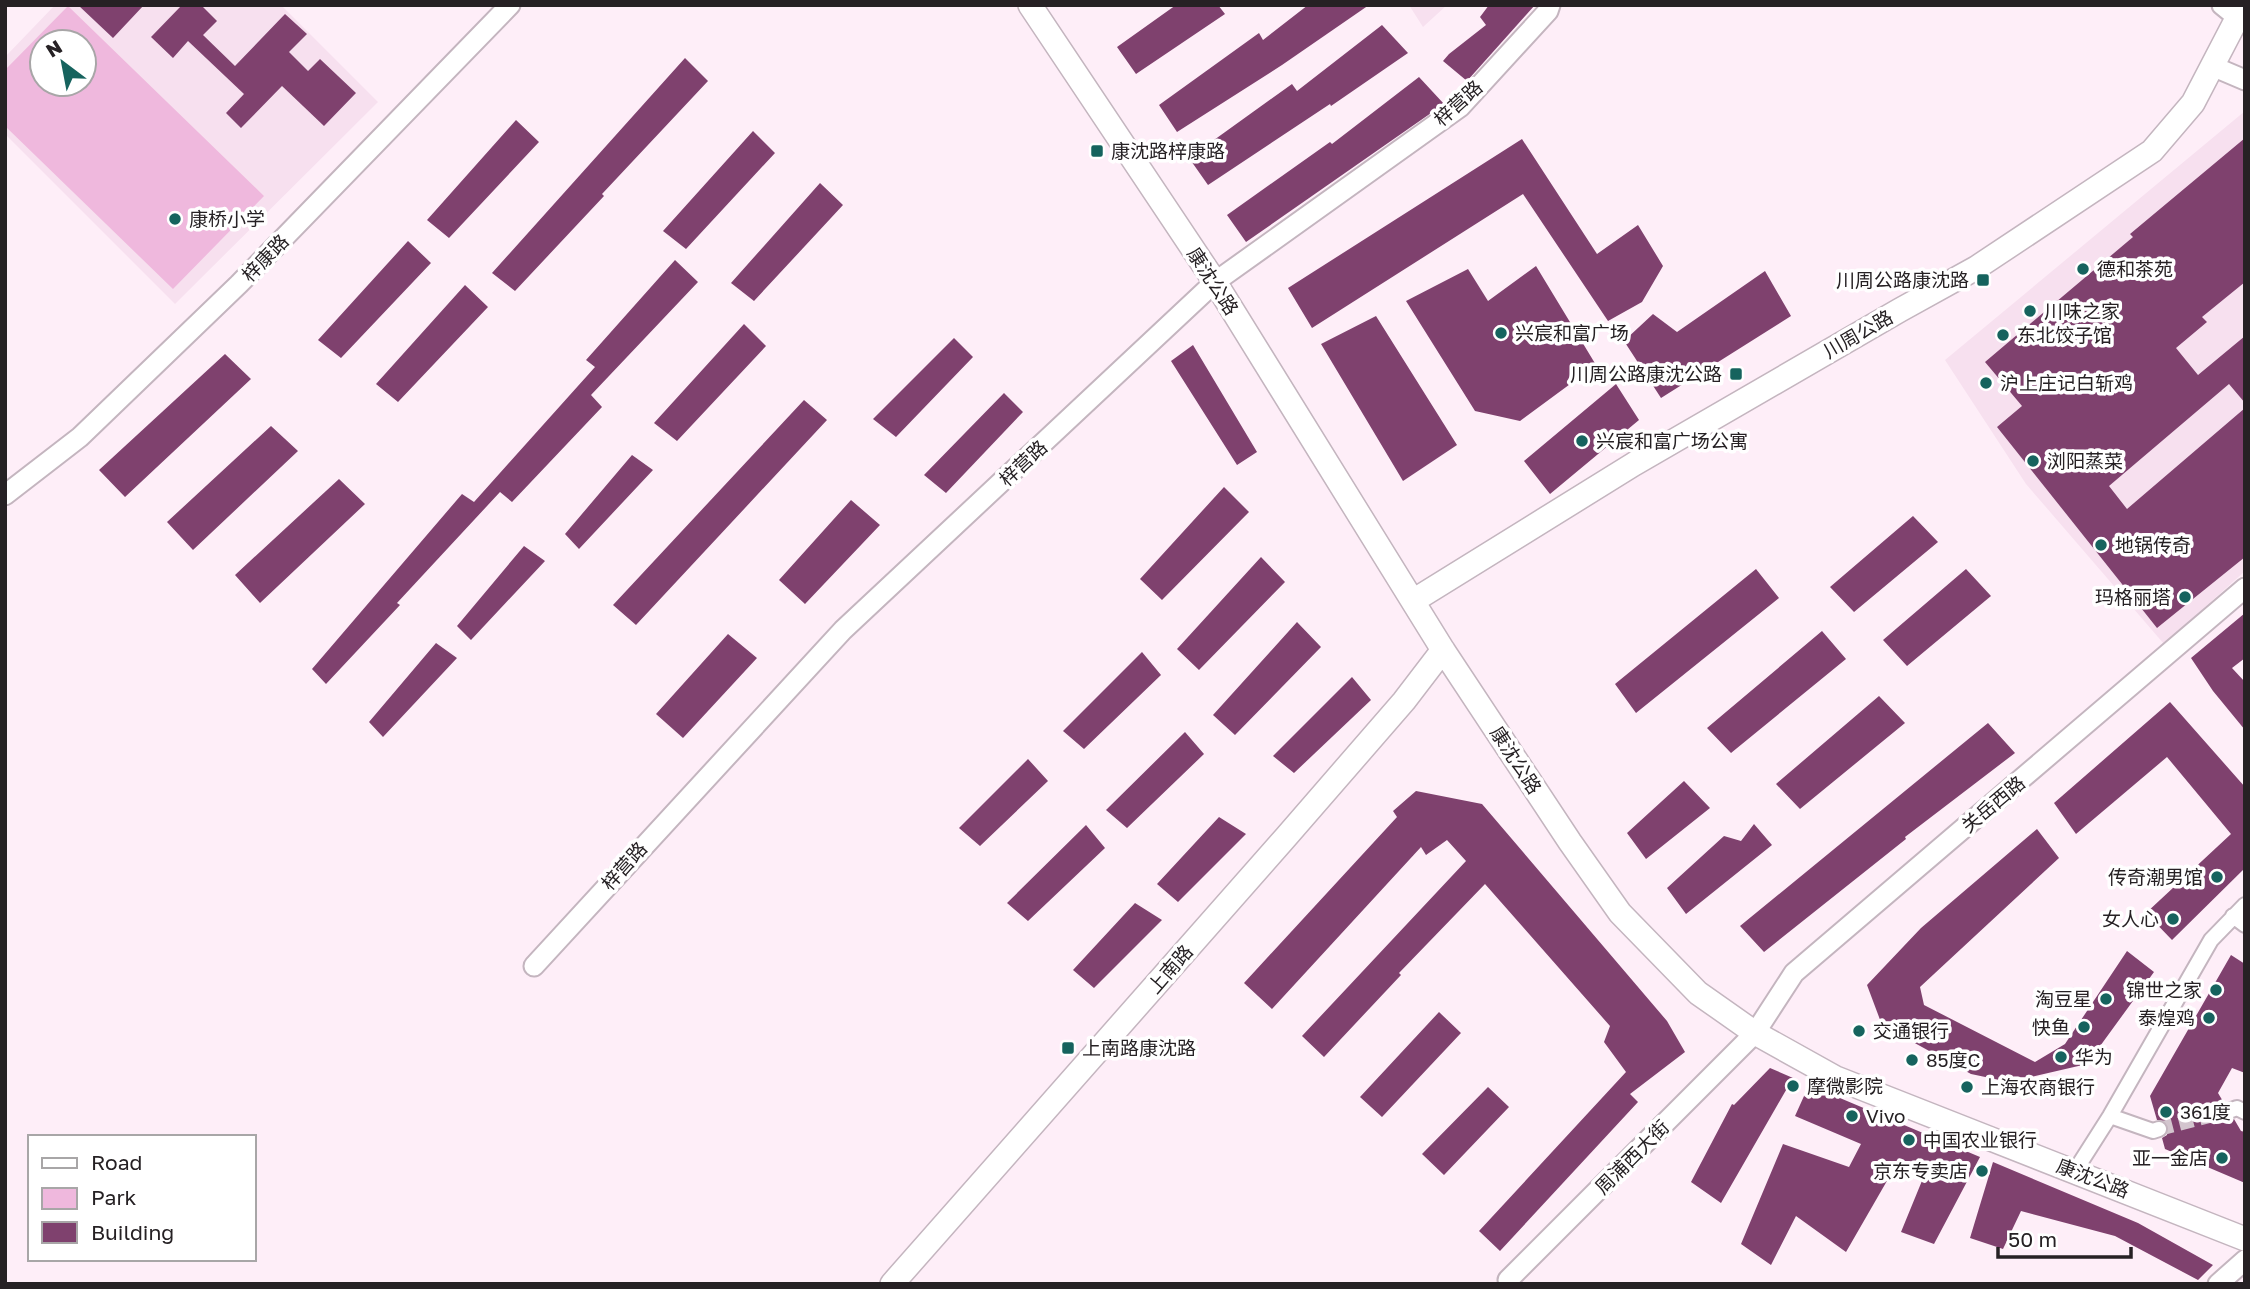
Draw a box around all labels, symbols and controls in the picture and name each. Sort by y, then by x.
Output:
north arrow [28,28,98,98]
text: N [42,35,66,62]
street label: 梓营路 [1429,75,1487,130]
place label: 康沈路梓康路 [1111,139,1225,162]
marker: 康沈路梓康路 [1089,143,1105,159]
place label: 康桥小学 [189,207,265,230]
marker: 康桥小学 [167,211,183,227]
street label: 梓康路 [237,229,293,286]
street label: 康沈公路 [1183,243,1244,319]
place label: 德和茶苑 [2097,257,2173,280]
marker: 德和茶苑 [2075,261,2091,277]
place label: 川周公路康沈路 [1836,268,1969,291]
marker: 川周公路康沈路 [1975,272,1991,288]
place label: 川味之家 [2044,299,2120,322]
marker: 川味之家 [2022,303,2038,319]
street label: 川周公路 [1819,305,1896,363]
place label: 兴宸和富广场 [1515,321,1629,344]
place label: 东北饺子馆 [2017,323,2112,346]
marker: 兴宸和富广场 [1493,325,1509,341]
marker: 东北饺子馆 [1995,327,2011,343]
place label: 川周公路康沈公路 [1570,362,1722,385]
marker: 川周公路康沈公路 [1728,366,1744,382]
place label: 沪上庄记白斩鸡 [2000,371,2133,394]
marker: 沪上庄记白斩鸡 [1978,375,1994,391]
place label: 兴宸和富广场公寓 [1596,429,1748,452]
marker: 兴宸和富广场公寓 [1574,433,1590,449]
street label: 梓营路 [994,435,1051,490]
place label: 浏阳蒸菜 [2047,449,2123,472]
marker: 浏阳蒸菜 [2025,453,2041,469]
place label: 地锅传奇 [2115,533,2191,556]
marker: 地锅传奇 [2093,537,2109,553]
place label: 玛格丽塔 [2095,585,2171,608]
marker: 玛格丽塔 [2177,589,2193,605]
street label: 康沈公路 [1486,722,1547,798]
street label: 关岳西路 [1956,770,2029,837]
street label: 梓营路 [596,837,651,895]
place label: 传奇潮男馆 [2108,865,2203,888]
marker: 传奇潮男馆 [2209,869,2225,885]
place label: 女人心 [2102,907,2159,930]
marker: 女人心 [2165,911,2181,927]
street label: 上南路 [1142,940,1197,998]
place label: 锦世之家 [2126,978,2202,1001]
marker: 锦世之家 [2208,982,2224,998]
place label: 淘豆星 [2035,987,2092,1010]
marker: 淘豆星 [2098,991,2114,1007]
place label: 泰煌鸡 [2138,1006,2195,1029]
marker: 泰煌鸡 [2201,1010,2217,1026]
place label: 快鱼 [2032,1015,2070,1038]
place label: 交通银行 [1873,1019,1949,1042]
marker: 快鱼 [2076,1019,2092,1035]
marker: 交通银行 [1851,1023,1867,1039]
place label: 上南路康沈路 [1082,1036,1196,1059]
marker: 上南路康沈路 [1060,1040,1076,1056]
place label: 华为 [2075,1045,2113,1068]
place label: 85度C [1926,1048,1981,1071]
marker: 华为 [2053,1049,2069,1065]
marker: 85度C [1904,1052,1920,1068]
place label: 摩微影院 [1807,1074,1883,1097]
place label: 上海农商银行 [1981,1075,2095,1098]
marker: 摩微影院 [1785,1078,1801,1094]
marker: 上海农商银行 [1959,1079,1975,1095]
place label: 361度 [2180,1100,2231,1123]
place label: Vivo [1866,1104,1905,1127]
marker: 361度 [2158,1104,2174,1120]
marker: Vivo [1844,1108,1860,1124]
street label: 周浦西大街 [1590,1115,1673,1198]
place label: 中国农业银行 [1923,1128,2037,1151]
marker: 中国农业银行 [1901,1132,1917,1148]
legend [28,1135,256,1261]
place label: 亚一金店 [2132,1146,2208,1169]
text: Road [91,1149,142,1175]
marker: 亚一金店 [2214,1150,2230,1166]
street label: 康沈公路 [2054,1153,2133,1202]
place label: 京东专卖店 [1873,1159,1968,1182]
marker: 京东专卖店 [1974,1163,1990,1179]
text: Park [91,1184,137,1210]
scale bar [1998,1216,2131,1260]
text: Building [91,1219,174,1245]
text: 50 m [2008,1226,2057,1252]

